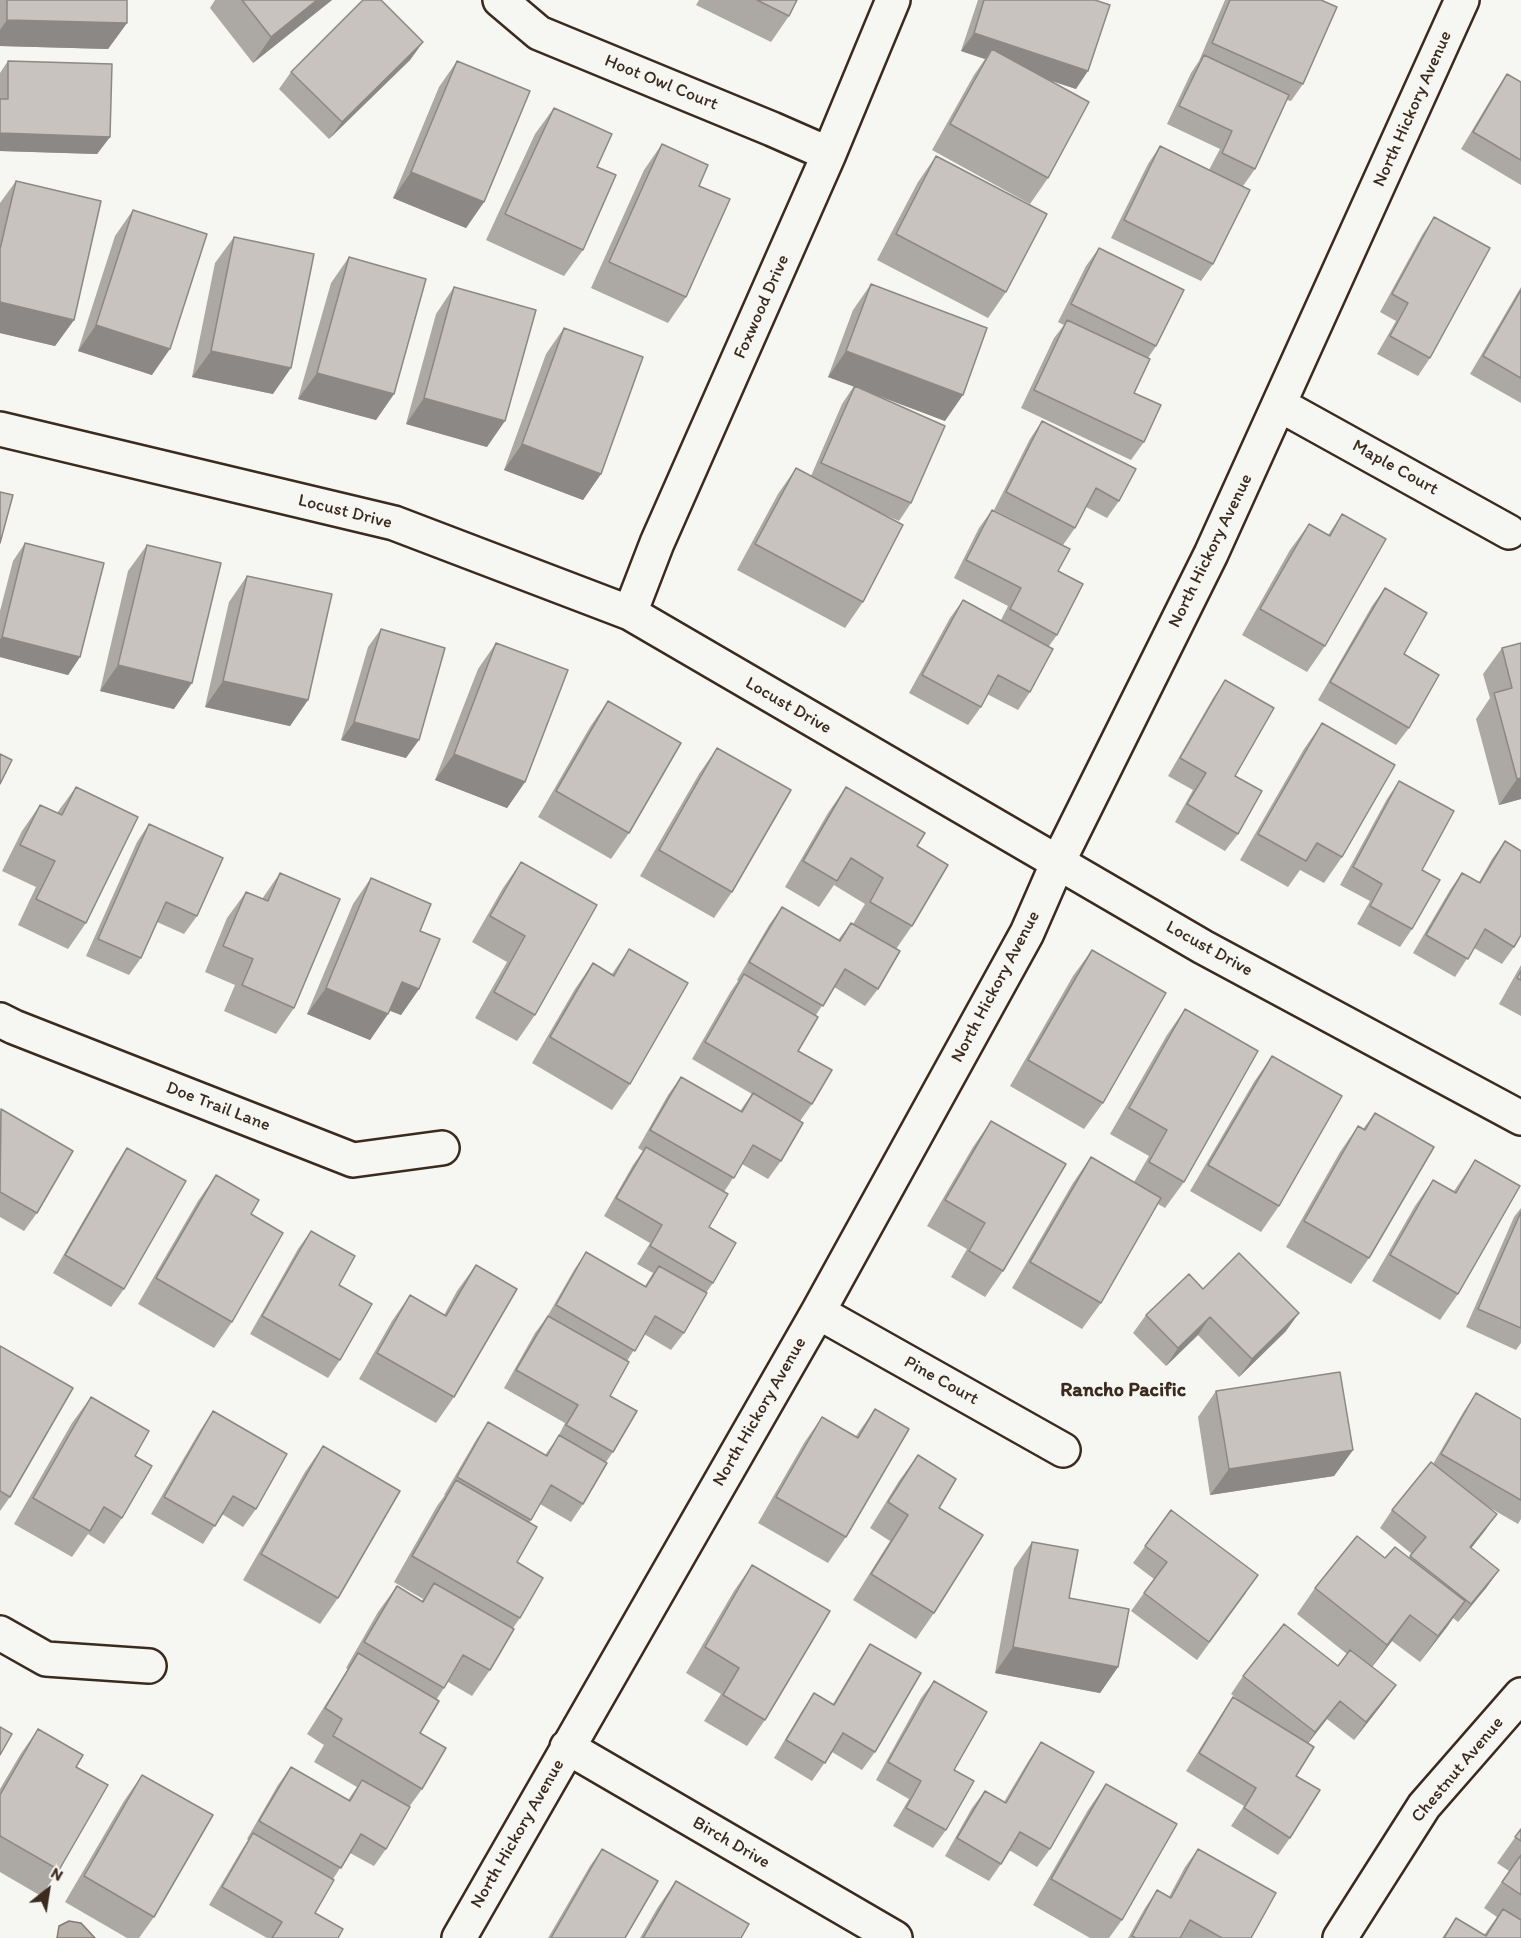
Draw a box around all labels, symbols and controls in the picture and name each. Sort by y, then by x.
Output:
street label: North Hickory Avenue [1369,28,1457,190]
street label: Hoot Owl Court [601,50,721,116]
street label: Foxwood Drive [729,252,795,362]
street label: Maple Court [1348,435,1442,501]
street label: North Hickory Avenue [1164,470,1258,632]
street label: Locust Drive [296,490,394,534]
street label: Locust Drive [741,673,835,739]
street label: North Hickory Avenue [947,907,1045,1067]
street label: Locust Drive [1162,916,1256,982]
street label: Doe Trail Lane [163,1077,273,1137]
street label: North Hickory Avenue [708,1334,812,1490]
street label: Pine Court [900,1352,982,1410]
district label: Rancho Pacific [1060,1379,1186,1403]
street label: Chestnut Avenue [1407,1713,1509,1827]
street label: North Hickory Avenue [466,1756,570,1912]
street label: Birch Drive [688,1812,774,1874]
north arrow [18,1860,78,1920]
text: N [48,1863,67,1885]

